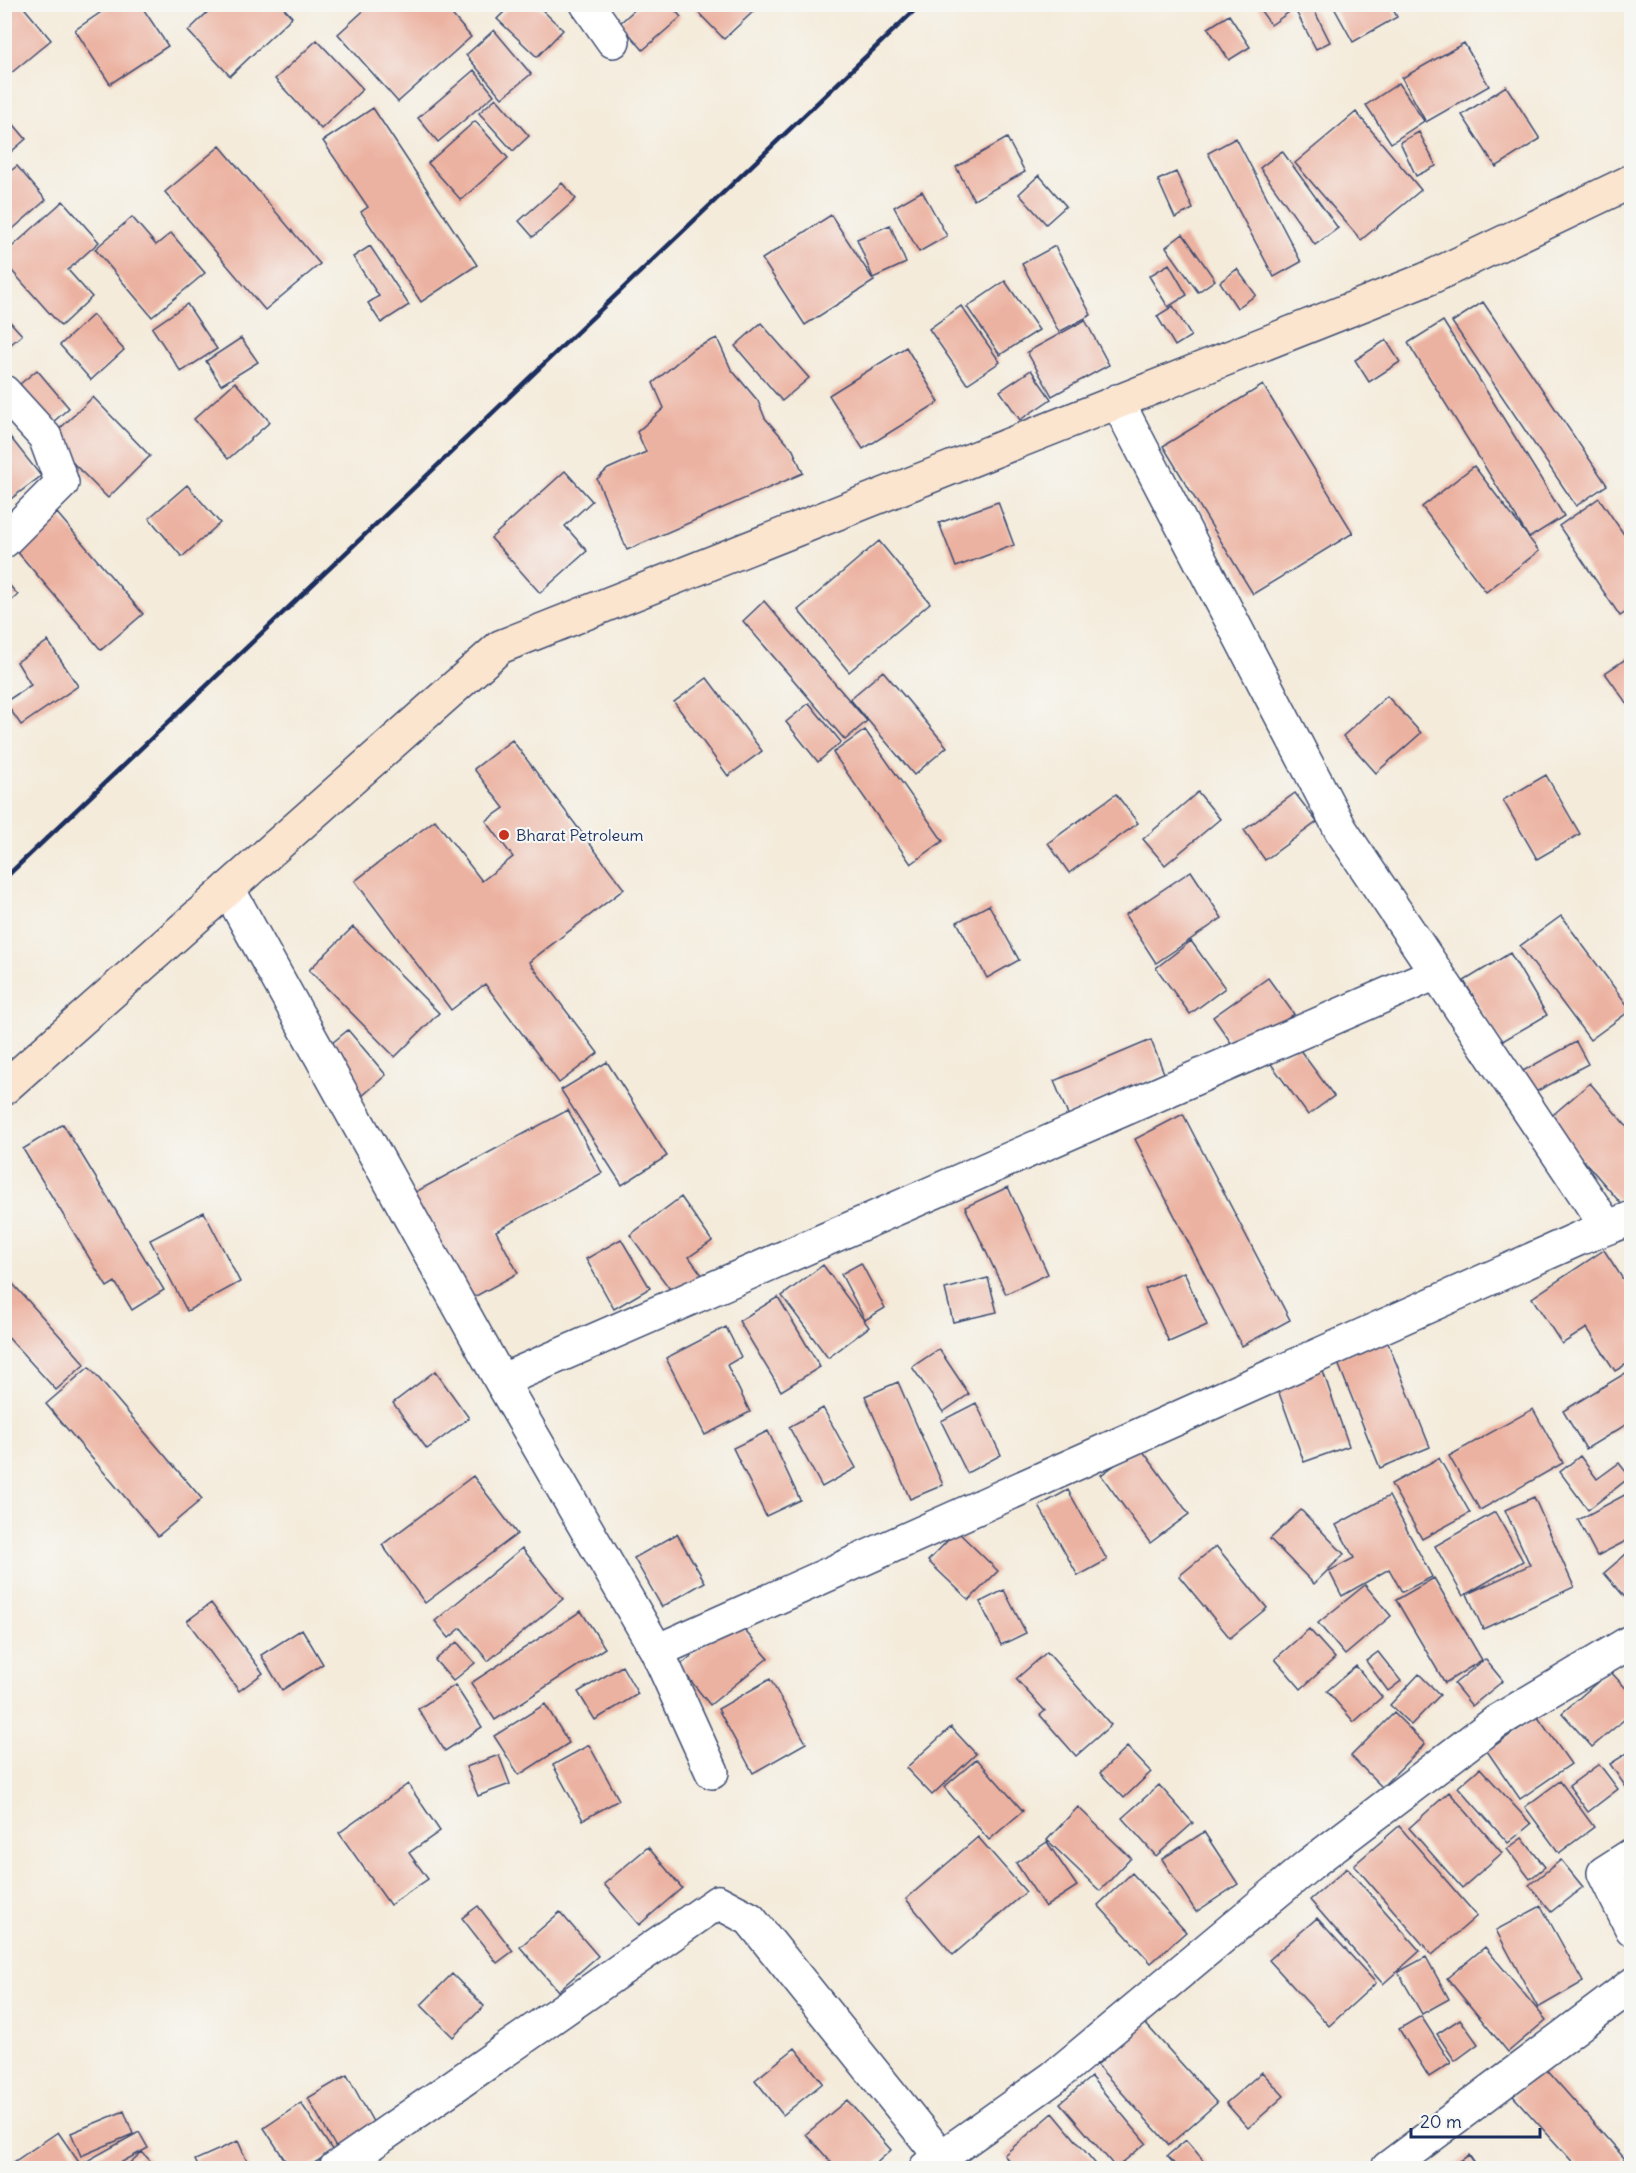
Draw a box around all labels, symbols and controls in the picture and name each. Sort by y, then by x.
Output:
place label: Bharat Petroleum [516,825,644,845]
marker: Bharat Petroleum [497,828,511,842]
scale bar [1411,2101,1540,2139]
text: 20 m [1420,2110,1462,2133]

